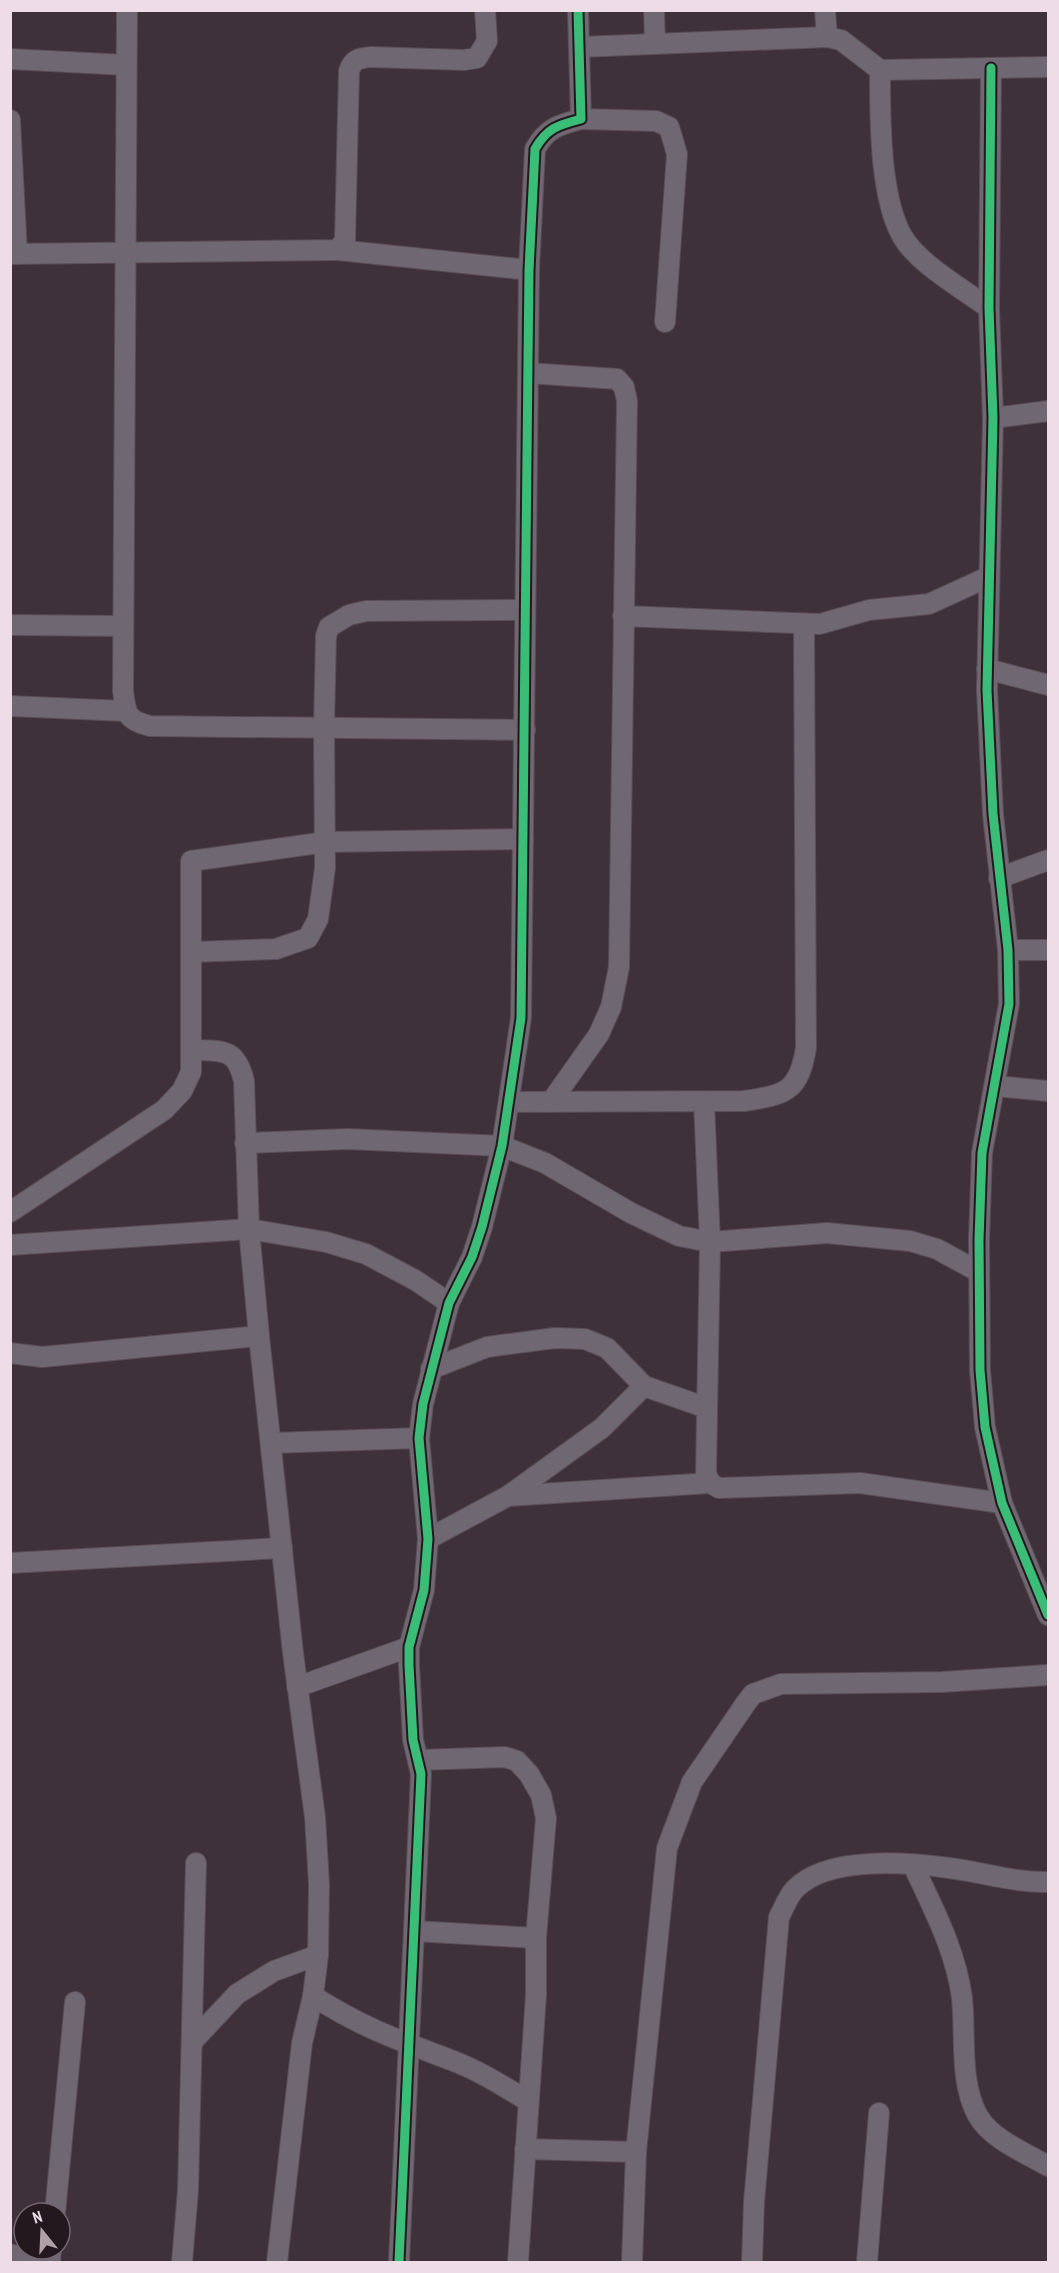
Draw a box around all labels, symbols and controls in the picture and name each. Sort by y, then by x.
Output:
north arrow [12,2201,72,2261]
text: N [30,2206,45,2228]

